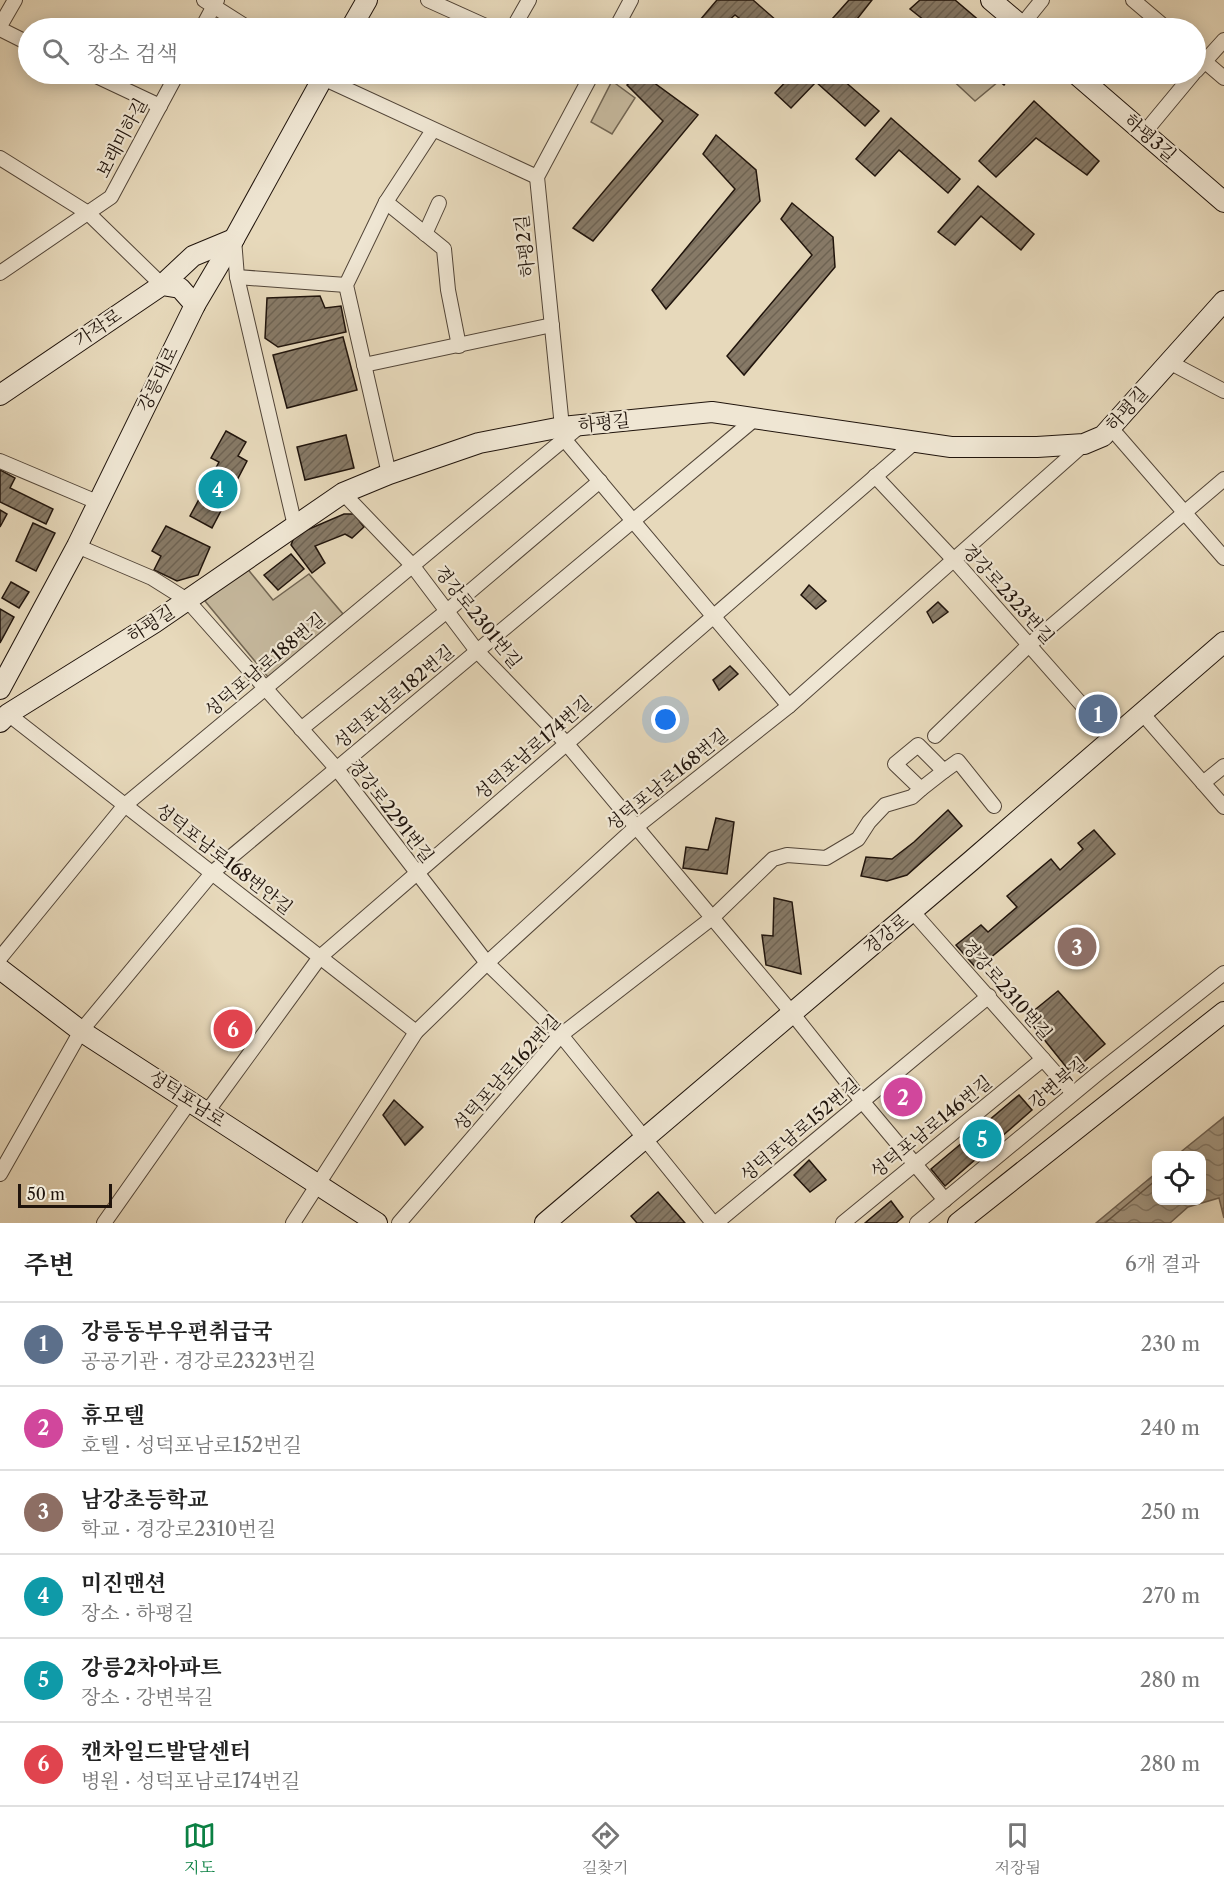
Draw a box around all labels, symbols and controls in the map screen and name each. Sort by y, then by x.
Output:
search box [18,18,1206,84]
icon: search [39,35,72,68]
text: 장소 검색 [87,40,178,67]
street label: 보래미하길 [92,94,152,182]
street label: 하평3길 [1119,109,1181,167]
street label: 하평2길 [511,214,539,278]
street label: 가작로 [70,304,126,352]
street label: 강릉대로 [133,343,183,415]
street label: 하평길 [1101,382,1153,436]
street label: 하평길 [577,409,631,437]
pin: 4 [198,466,238,512]
street label: 경강로2323번길 [957,539,1059,649]
street label: 경강로2301번길 [430,561,526,673]
street label: 하평길 [123,601,179,647]
street label: 성덕포남로188번길 [200,608,330,722]
street label: 성덕포남로182번길 [329,640,459,754]
street label: 성덕포남로174번길 [470,691,596,805]
pin: 1 [1078,692,1118,736]
your location [651,705,680,734]
street label: 성덕포남로168번길 [602,724,732,836]
street label: 경강로2291번길 [344,755,438,867]
street label: 성덕포남로168번안길 [151,799,297,919]
street label: 경강로 [859,909,913,959]
pin: 3 [1058,924,1096,970]
street label: 경강로2310번길 [957,935,1057,1045]
pin: 6 [214,1006,252,1052]
street label: 성덕포남로162번길 [449,1010,565,1136]
street label: 강변북길 [1024,1052,1092,1114]
street label: 성덕포남로 [145,1066,229,1132]
street label: 성덕포남로146번길 [866,1071,996,1183]
street label: 성덕포남로152번길 [736,1074,864,1186]
pin: 2 [884,1074,922,1120]
pin: 5 [962,1116,1002,1162]
map controls [1152,1151,1206,1205]
button: locate [1152,1151,1206,1205]
scale bar [18,1181,112,1208]
text: 50 m [27,1184,65,1204]
text: 주변 [24,1249,74,1281]
text: 6개 결과 [1125,1252,1200,1276]
text: 강릉동부우편취급국 [81,1318,272,1345]
text: 1 [39,1332,48,1356]
text: 230 m [1141,1332,1200,1356]
text: 공공기관 · 경강로2323번길 [81,1349,316,1373]
text: 휴모텔 [81,1402,145,1429]
text: 2 [38,1416,49,1440]
text: 240 m [1140,1416,1200,1440]
text: 호텔 · 성덕포남로152번길 [81,1433,302,1457]
text: 남강초등학교 [81,1486,209,1513]
text: 3 [38,1500,49,1524]
text: 250 m [1141,1500,1200,1524]
text: 학교 · 경강로2310번길 [81,1517,276,1541]
text: 미진맨션 [81,1570,166,1597]
text: 4 [38,1584,49,1608]
text: 270 m [1142,1584,1200,1608]
text: 장소 · 하평길 [81,1601,194,1625]
text: 강릉2차아파트 [81,1654,222,1681]
text: 5 [38,1668,49,1692]
text: 280 m [1140,1668,1200,1692]
text: 장소 · 강변북길 [81,1685,213,1709]
text: 캔차일드발달센터 [81,1738,251,1765]
text: 6 [38,1752,49,1776]
text: 280 m [1140,1752,1200,1776]
text: 병원 · 성덕포남로174번길 [81,1769,300,1793]
tab: 지도 [183,1819,216,1878]
tab: 길찾기 [582,1819,628,1878]
tab: 저장됨 [995,1819,1041,1878]

